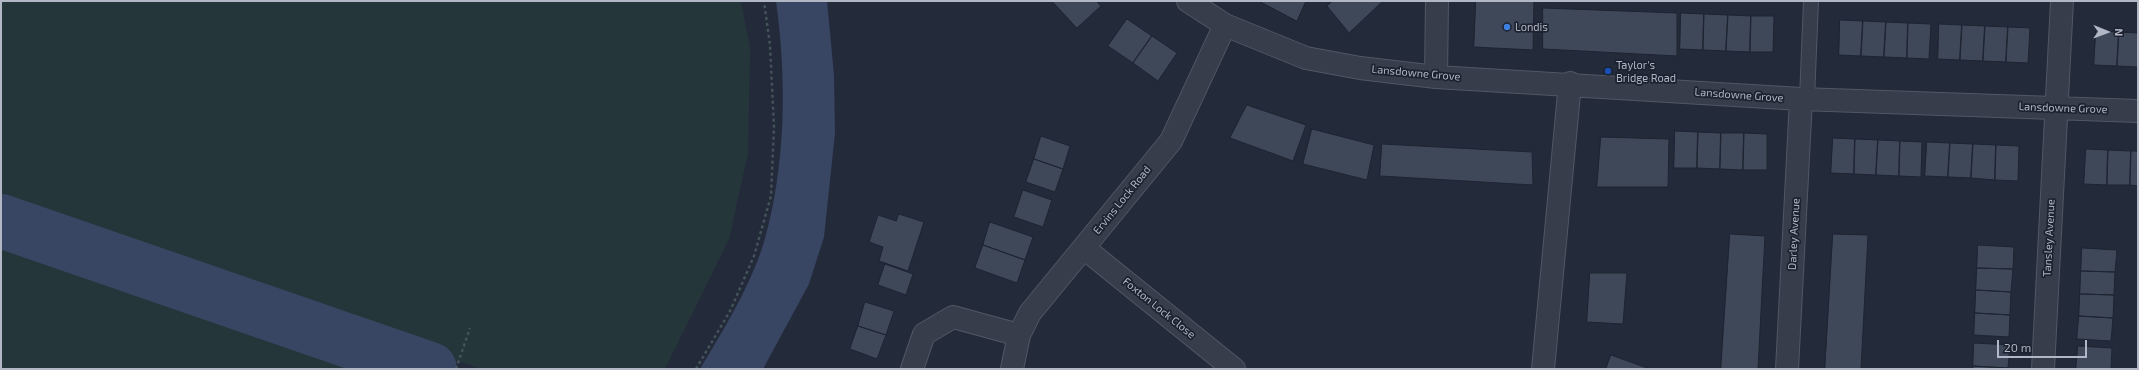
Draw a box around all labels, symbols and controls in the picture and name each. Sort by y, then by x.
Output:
north arrow [2087,12,2127,52]
place label: Londis [1515,20,1548,34]
marker: Londis [1502,22,1512,32]
text: N [2113,28,2126,36]
place label: Taylor's Bridge Road [1616,58,1676,84]
street label: Lansdowne Grove [1371,63,1461,83]
marker: Taylor's Bridge Road [1603,66,1613,76]
street label: Lansdowne Grove [1694,85,1784,105]
street label: Lansdowne Grove [2018,100,2108,116]
street label: Ervins Lock Road [1090,163,1154,237]
street label: Darley Avenue [1786,198,1802,270]
street label: Tansley Avenue [2040,199,2058,277]
street label: Foxton Lock Close [1120,275,1198,341]
scale bar [1999,332,2089,358]
text: 20 m [2004,340,2031,354]

